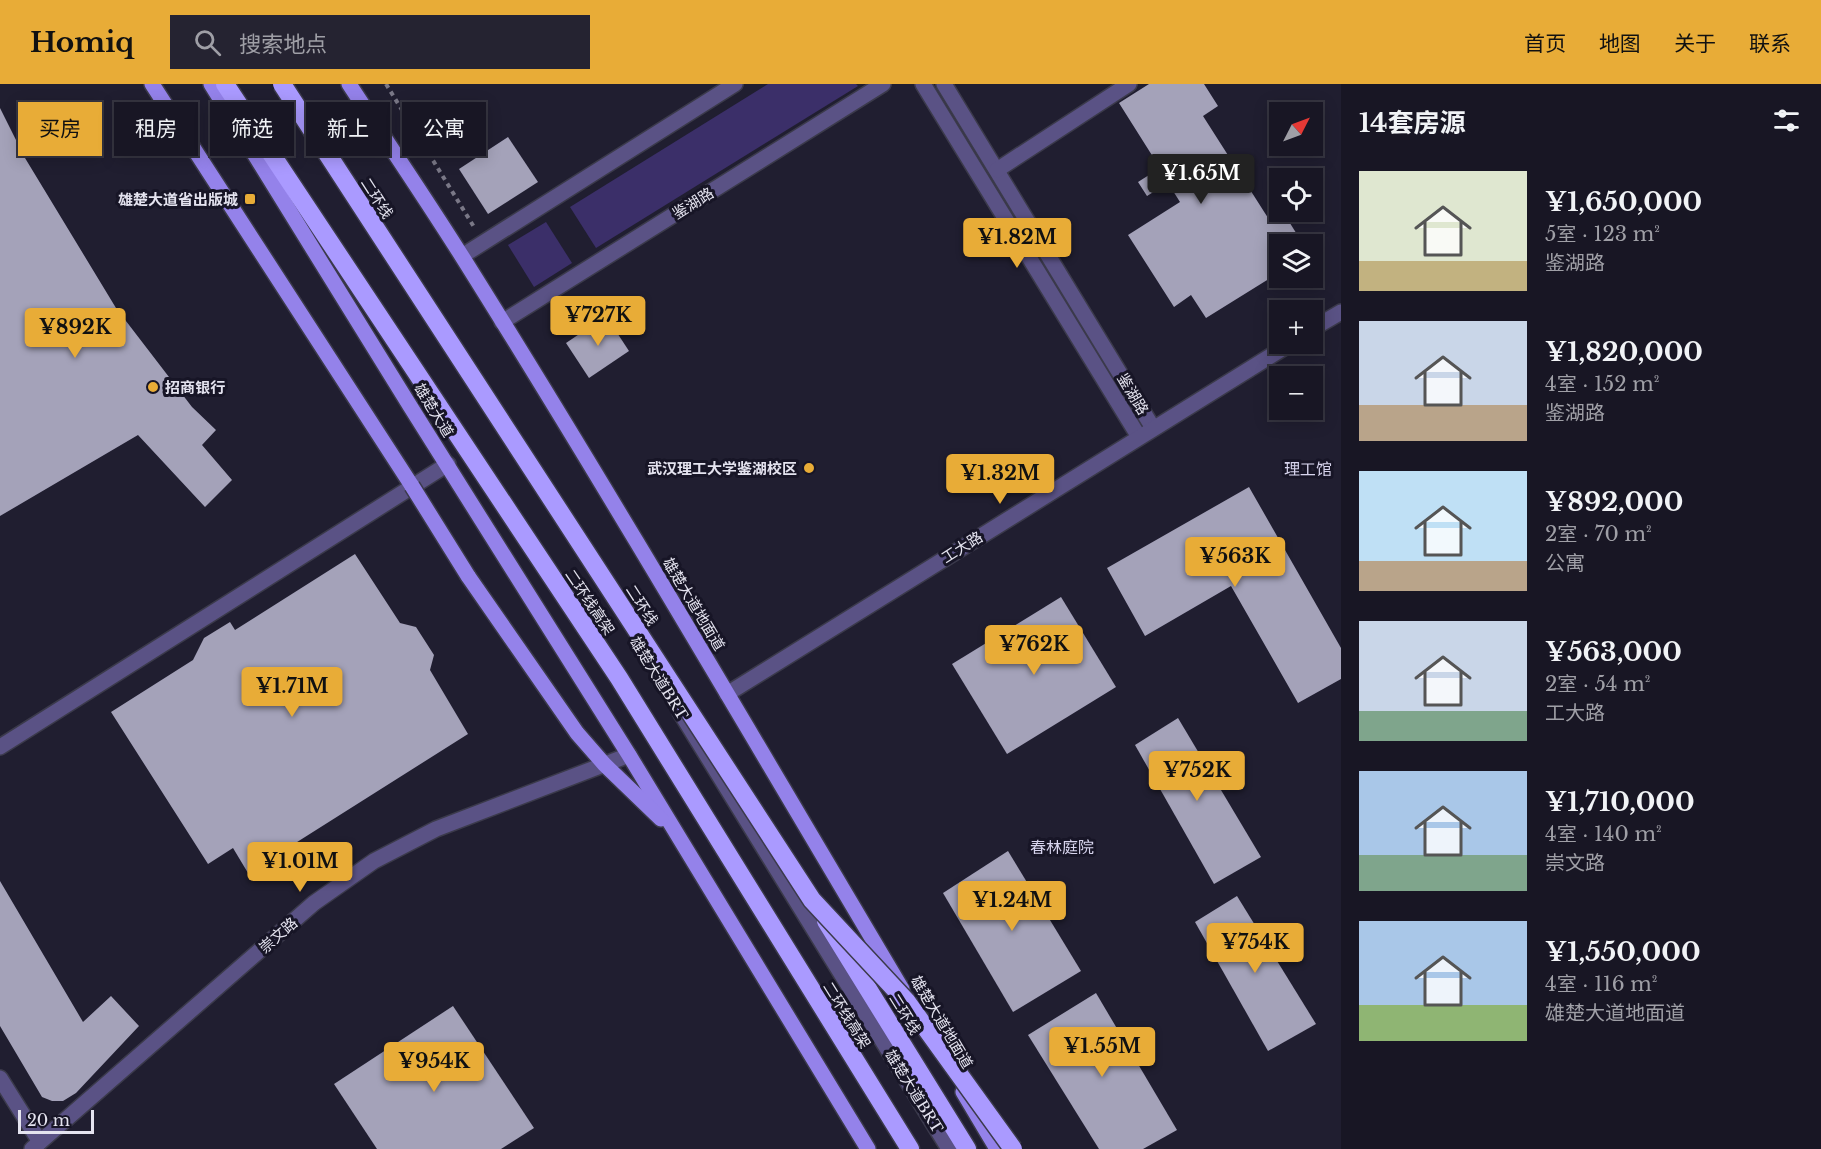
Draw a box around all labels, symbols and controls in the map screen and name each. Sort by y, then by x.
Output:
search box [170,15,590,69]
text: Homiq [30,25,134,60]
icon: search [191,26,224,59]
text: 搜索地点 [239,31,327,58]
text: 首页 [1524,31,1566,57]
text: 地图 [1599,31,1641,57]
text: 关于 [1674,31,1716,57]
text: 联系 [1749,31,1791,57]
chip: 买房 [18,102,102,156]
chip: 租房 [114,102,198,156]
chip: 筛选 [210,102,294,156]
chip: 新上 [306,102,390,156]
chip: 公寓 [402,102,486,156]
north arrow [1269,102,1323,156]
map controls [1269,102,1323,420]
icon: filters [1770,104,1803,137]
text: 14套房源 [1359,107,1466,139]
pin: ¥1.65M [1152,154,1250,205]
text: ¥1.65M [1162,161,1240,185]
button: locate [1269,168,1323,222]
street label: 二环线 [357,174,397,222]
street label: 鉴湖路 [669,183,717,223]
text: ¥1,650,000 [1545,186,1702,218]
place label: 雄楚大道省出版城 [118,190,238,209]
marker: 雄楚大道省出版城 [243,192,257,206]
icon: home [1407,195,1479,267]
pin: ¥1.82M [968,218,1066,269]
text: 5室 · 123 m² [1545,222,1660,246]
text: ¥1.82M [977,225,1057,249]
button: layers [1269,234,1323,288]
text: 鉴湖路 [1545,251,1605,275]
pin: ¥727K [556,296,640,347]
button: + [1269,300,1323,354]
text: ¥727K [564,303,632,327]
pin: ¥892K [33,308,117,359]
text: ¥892K [39,315,111,339]
text: ¥1,820,000 [1545,336,1703,368]
icon: home [1407,345,1479,417]
button: − [1269,366,1323,420]
street label: 鉴湖路 [1113,370,1153,418]
text: 4室 · 152 m² [1545,372,1659,396]
place label: 招商银行 [165,378,225,397]
marker: 招商银行 [146,380,160,394]
street label: 雄楚大道 [410,380,458,440]
text: 鉴湖路 [1545,401,1605,425]
pin: ¥1.32M [951,454,1049,505]
place label: 武汉理工大学鉴湖校区 [647,459,797,478]
district label: 理工馆 [1284,459,1332,479]
marker: 武汉理工大学鉴湖校区 [802,461,816,475]
text: ¥1.32M [960,461,1040,485]
text: ¥892,000 [1545,486,1683,518]
icon: home [1407,495,1479,567]
text: 2室 · 70 m² [1545,522,1652,546]
street label: 工大路 [938,527,986,567]
pin: ¥563K [1193,537,1277,588]
text: ¥563K [1199,544,1271,568]
text: 公寓 [1545,551,1585,575]
street label: 雄楚大道地面道 [659,554,729,654]
street label: 二环线高架 [561,566,619,638]
street label: 二环线 [622,581,662,629]
pin: ¥762K [992,625,1076,676]
text: ¥762K [999,632,1069,656]
street label: 雄楚大道BRT [626,633,692,723]
text: ¥563,000 [1545,636,1682,668]
icon: home [1407,645,1479,717]
pin: ¥1.71M [243,667,341,718]
text: 2室 · 54 m² [1545,672,1650,696]
text: ¥1.71M [255,674,329,698]
text: 工大路 [1545,701,1605,725]
pin: ¥752K [1155,751,1239,802]
text: ¥752K [1163,758,1231,782]
text: ¥1,710,000 [1545,786,1695,818]
icon: home [1407,795,1479,867]
text: 4室 · 140 m² [1545,822,1662,846]
district label: 春林庭院 [1030,837,1094,857]
pin: ¥1.01M [251,842,349,893]
text: ¥1.01M [261,849,339,873]
text: 崇文路 [1545,851,1605,875]
pin: ¥1.24M [963,881,1061,932]
text: ¥1.24M [972,888,1052,912]
street label: 崇文路 [255,913,301,957]
pin: ¥754K [1213,923,1297,974]
text: ¥754K [1221,930,1289,954]
text: ¥1,550,000 [1545,936,1701,968]
icon: home [1407,945,1479,1017]
street label: 雄楚大道地面道 [907,972,977,1072]
text: 4室 · 116 m² [1545,972,1657,996]
street label: 二环线高架 [819,978,875,1052]
street label: 二环线 [885,990,925,1038]
text: 雄楚大道地面道 [1545,1001,1685,1025]
pin: ¥1.55M [1053,1027,1151,1078]
text: ¥1.55M [1063,1034,1141,1058]
pin: ¥954K [392,1042,476,1093]
street label: 雄楚大道BRT [881,1046,947,1136]
text: ¥954K [398,1049,470,1073]
scale bar [18,1107,94,1134]
text: 20 m [27,1110,70,1130]

